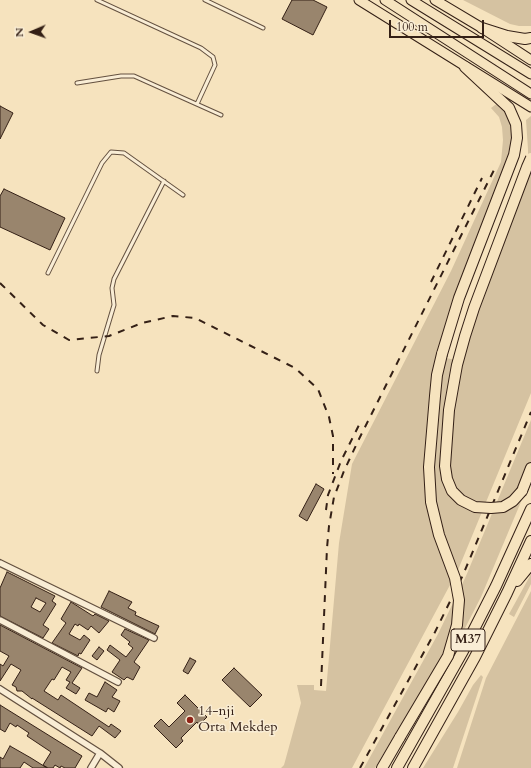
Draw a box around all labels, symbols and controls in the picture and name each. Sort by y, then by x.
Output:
north arrow [12,12,52,52]
scale bar [391,12,486,38]
text: 100 m [396,19,428,35]
text: N [12,27,27,37]
road number: M37 [451,629,485,651]
place label: 14-nji Orta Mekdep [198,704,278,736]
marker: 14-nji Orta Mekdep [185,715,195,725]

